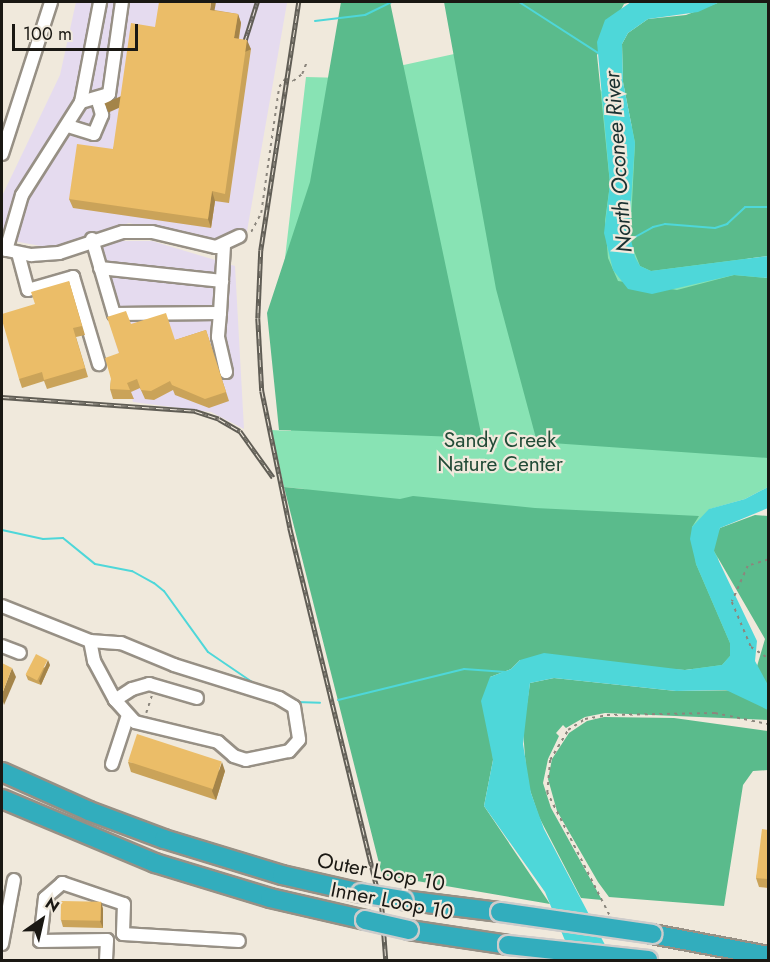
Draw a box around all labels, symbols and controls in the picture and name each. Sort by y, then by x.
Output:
scale bar [15,12,141,50]
text: 100 m [23,21,72,47]
water label: North Oconee River [598,70,638,254]
park label: Sandy Creek Nature Center [437,427,563,477]
street label: Outer Loop 10 [315,847,447,897]
street label: Inner Loop 10 [329,877,455,925]
north arrow [12,890,72,950]
text: N [41,892,64,918]

